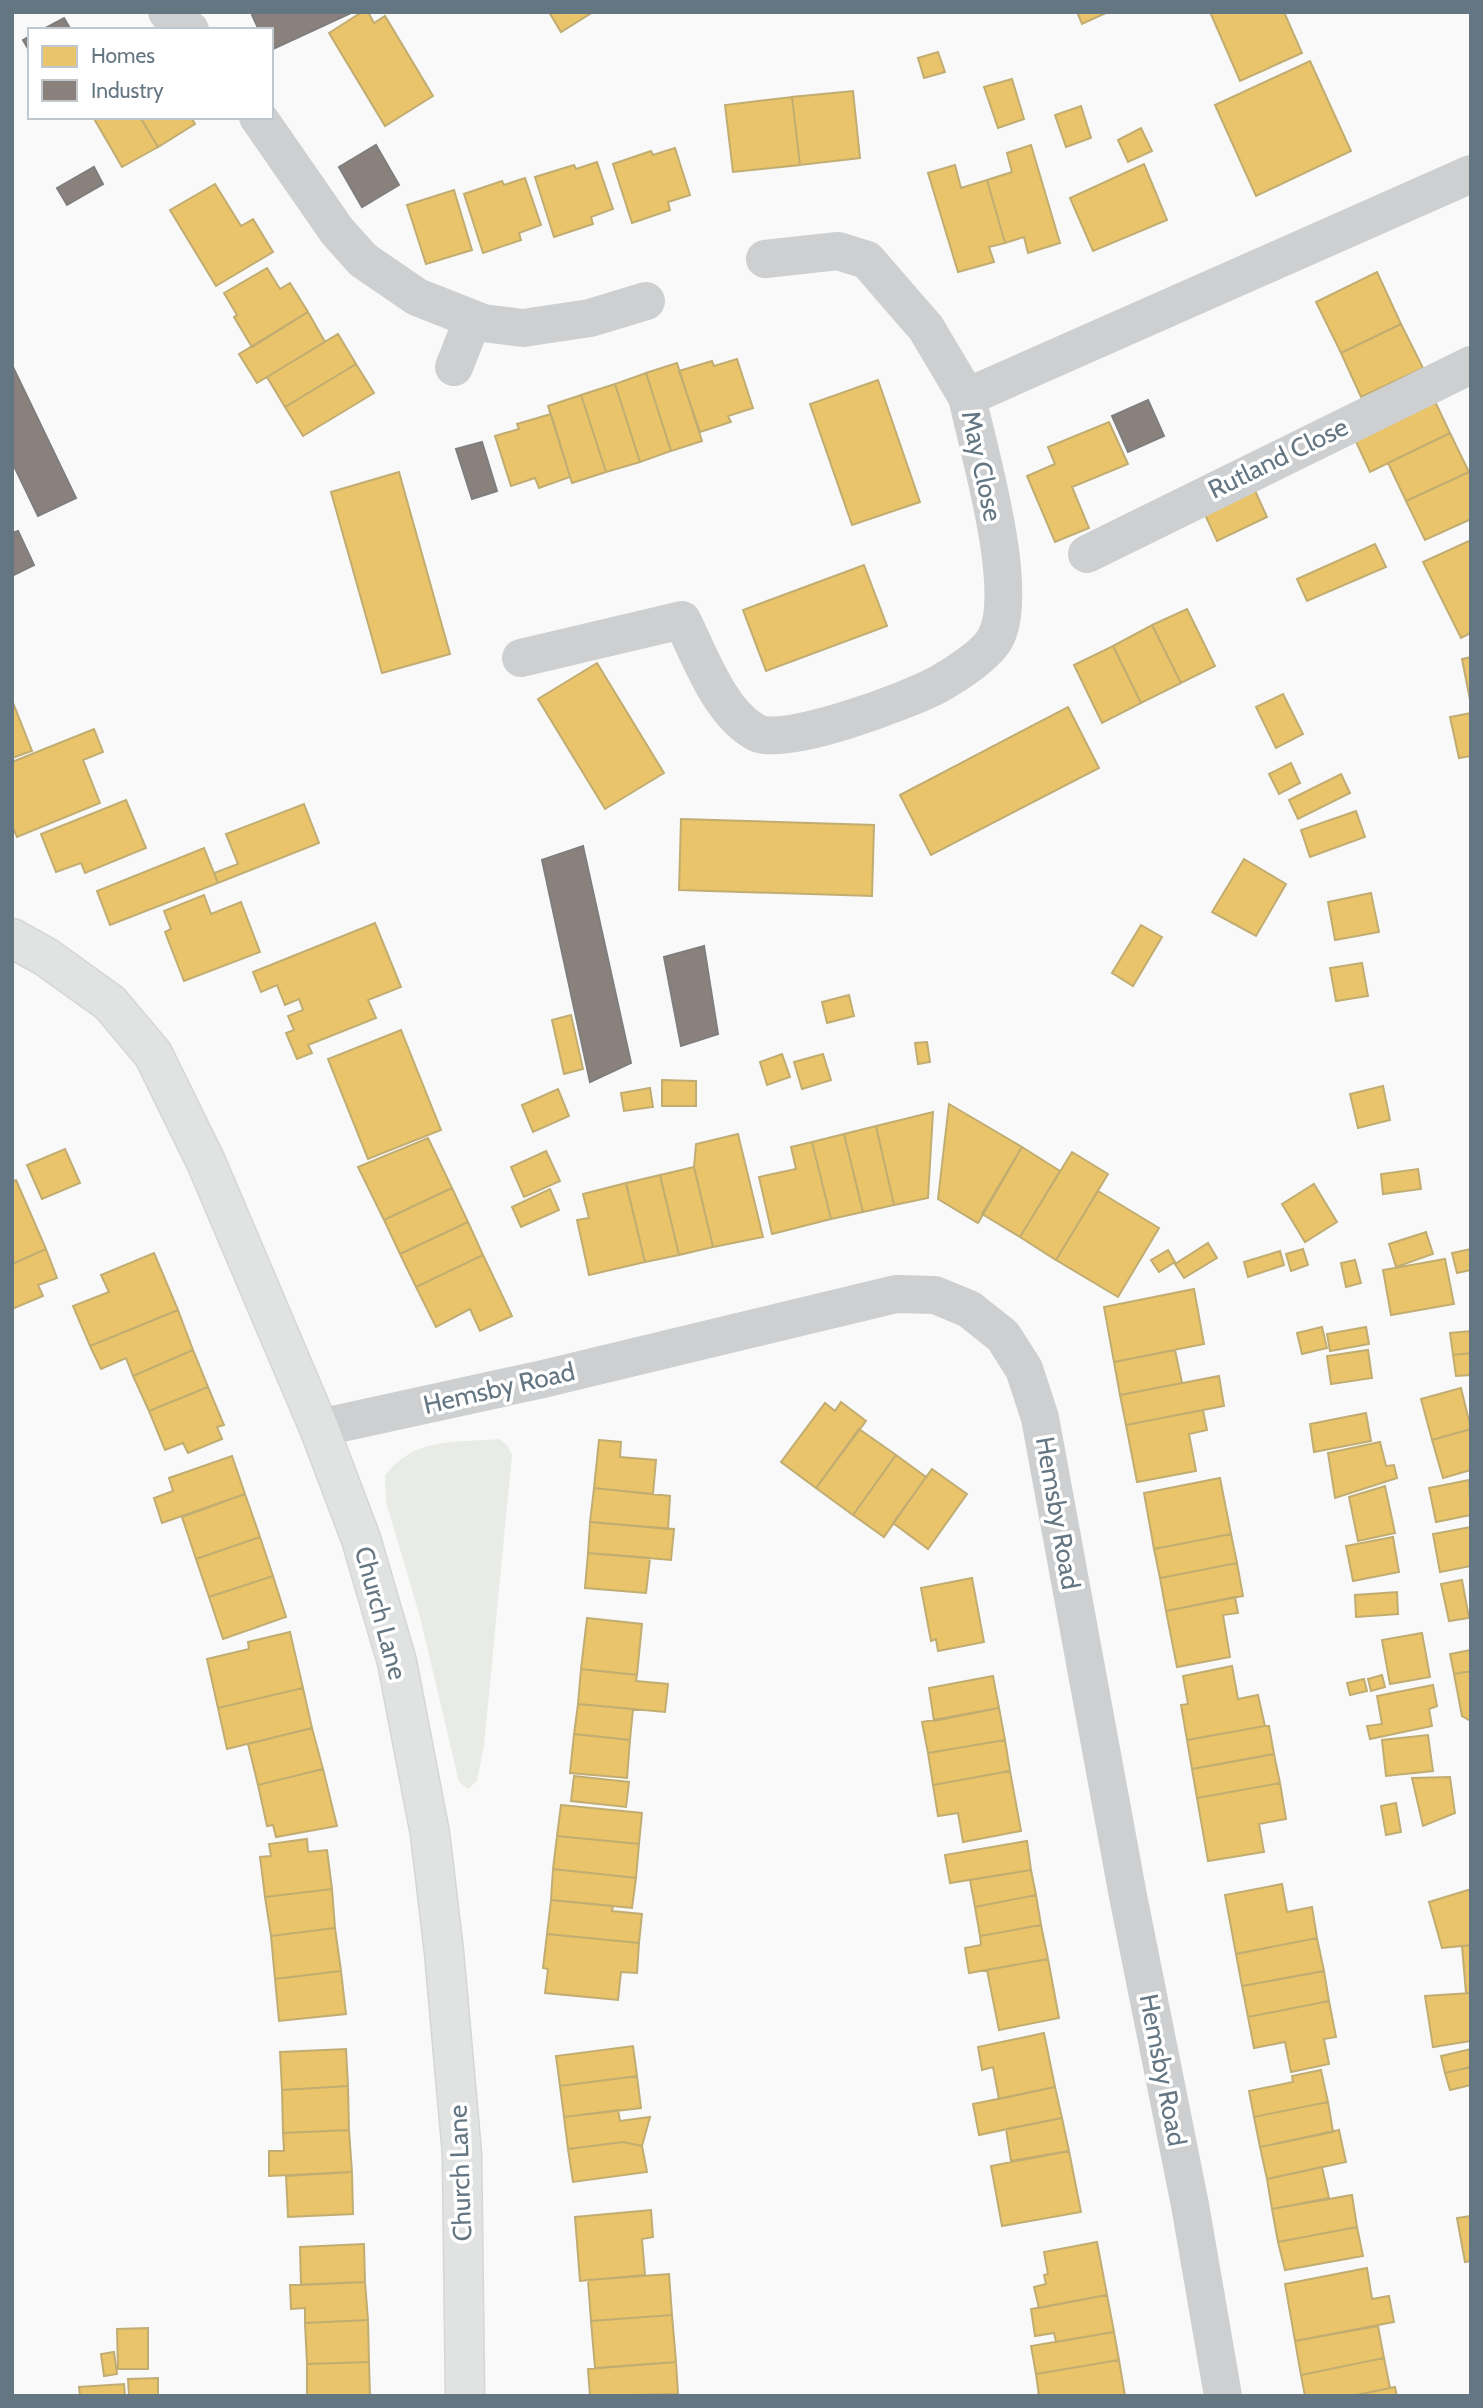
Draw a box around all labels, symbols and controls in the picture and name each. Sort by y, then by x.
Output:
legend [28,28,273,119]
text: Homes [91,43,155,68]
text: Industry [91,78,164,103]
street label: May Close [955,408,1009,524]
street label: Rutland Close [1203,410,1353,506]
street label: Hemsby Road [420,1355,578,1421]
street label: Hemsby Road [1029,1434,1087,1592]
street label: Church Lane [348,1543,414,1683]
street label: Hemsby Road [1133,1991,1193,2149]
street label: Church Lane [442,2104,478,2242]

